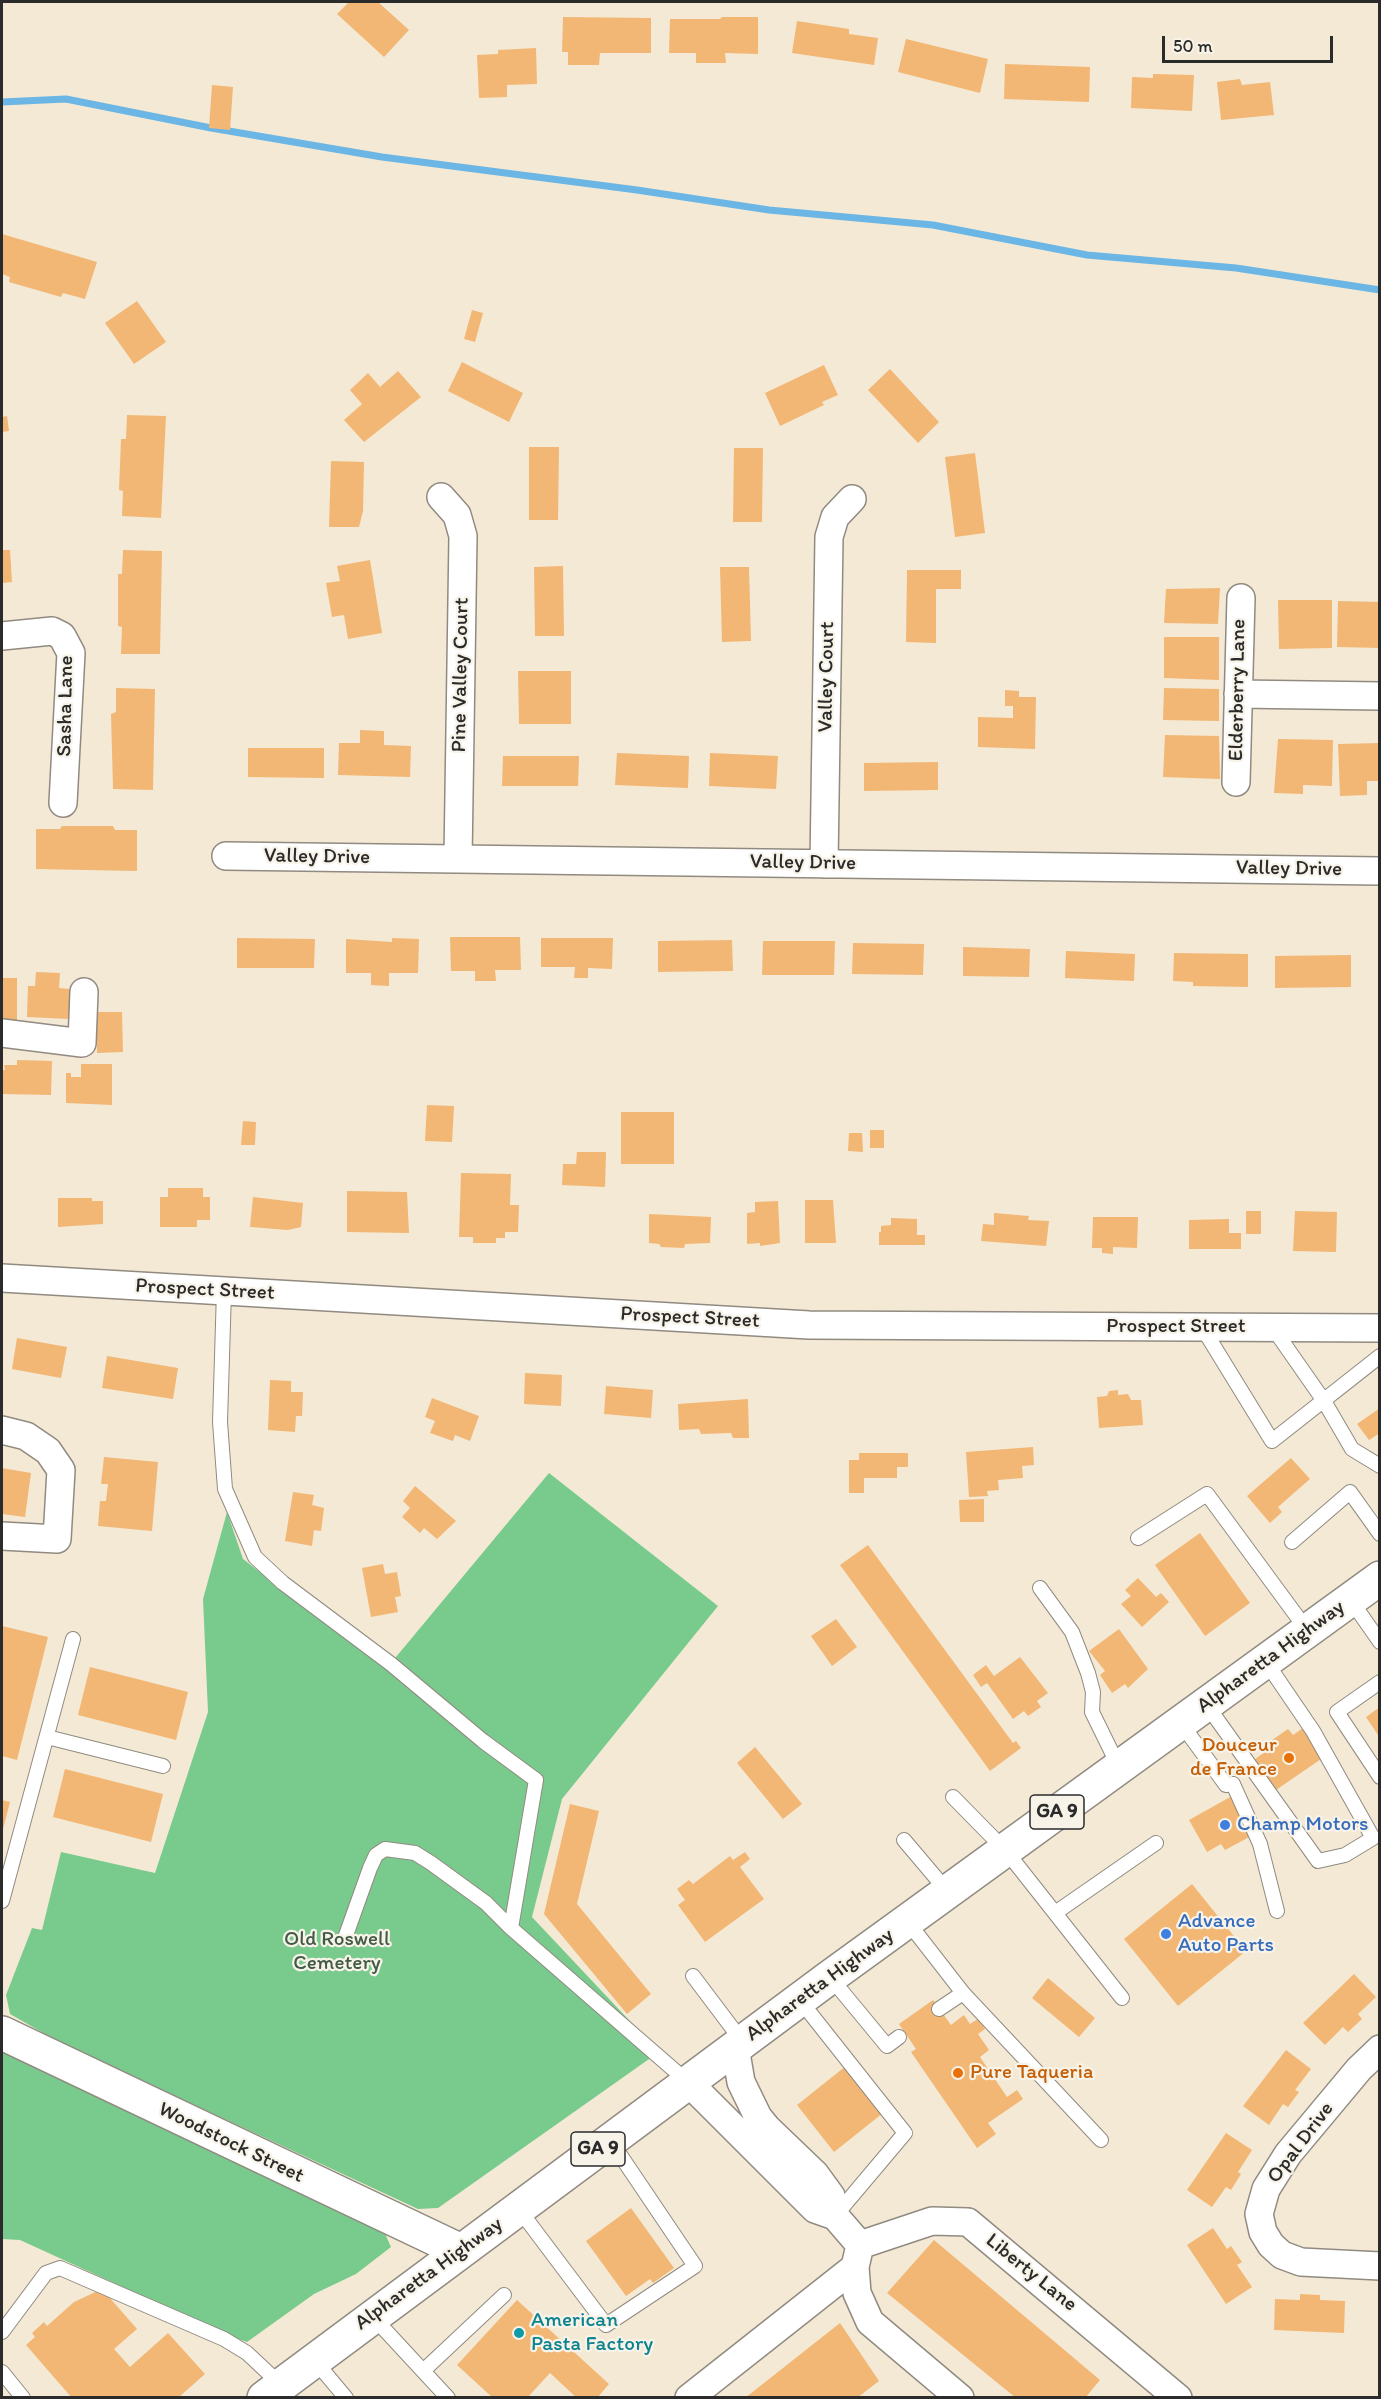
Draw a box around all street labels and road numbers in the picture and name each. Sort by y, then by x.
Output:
street label: Pine Valley Court [447,597,475,753]
street label: Elderberry Lane [1224,619,1252,761]
street label: Valley Court [813,621,841,733]
street label: Sasha Lane [53,655,79,757]
street label: Valley Drive [264,843,370,871]
street label: Valley Drive [750,849,856,877]
street label: Valley Drive [1236,855,1342,883]
street label: Prospect Street [135,1274,275,1306]
street label: Prospect Street [620,1302,760,1334]
street label: Prospect Street [1106,1314,1246,1340]
street label: Alpharetta Highway [1192,1595,1350,1719]
road number: GA 9 [1030,1795,1084,1829]
street label: Alpharetta Highway [741,1923,899,2047]
street label: Woodstock Street [154,2097,308,2189]
street label: Opal Drive [1262,2097,1340,2189]
road number: GA 9 [571,2132,625,2166]
street label: Alpharetta Highway [350,2212,508,2336]
street label: Liberty Lane [980,2228,1082,2318]

